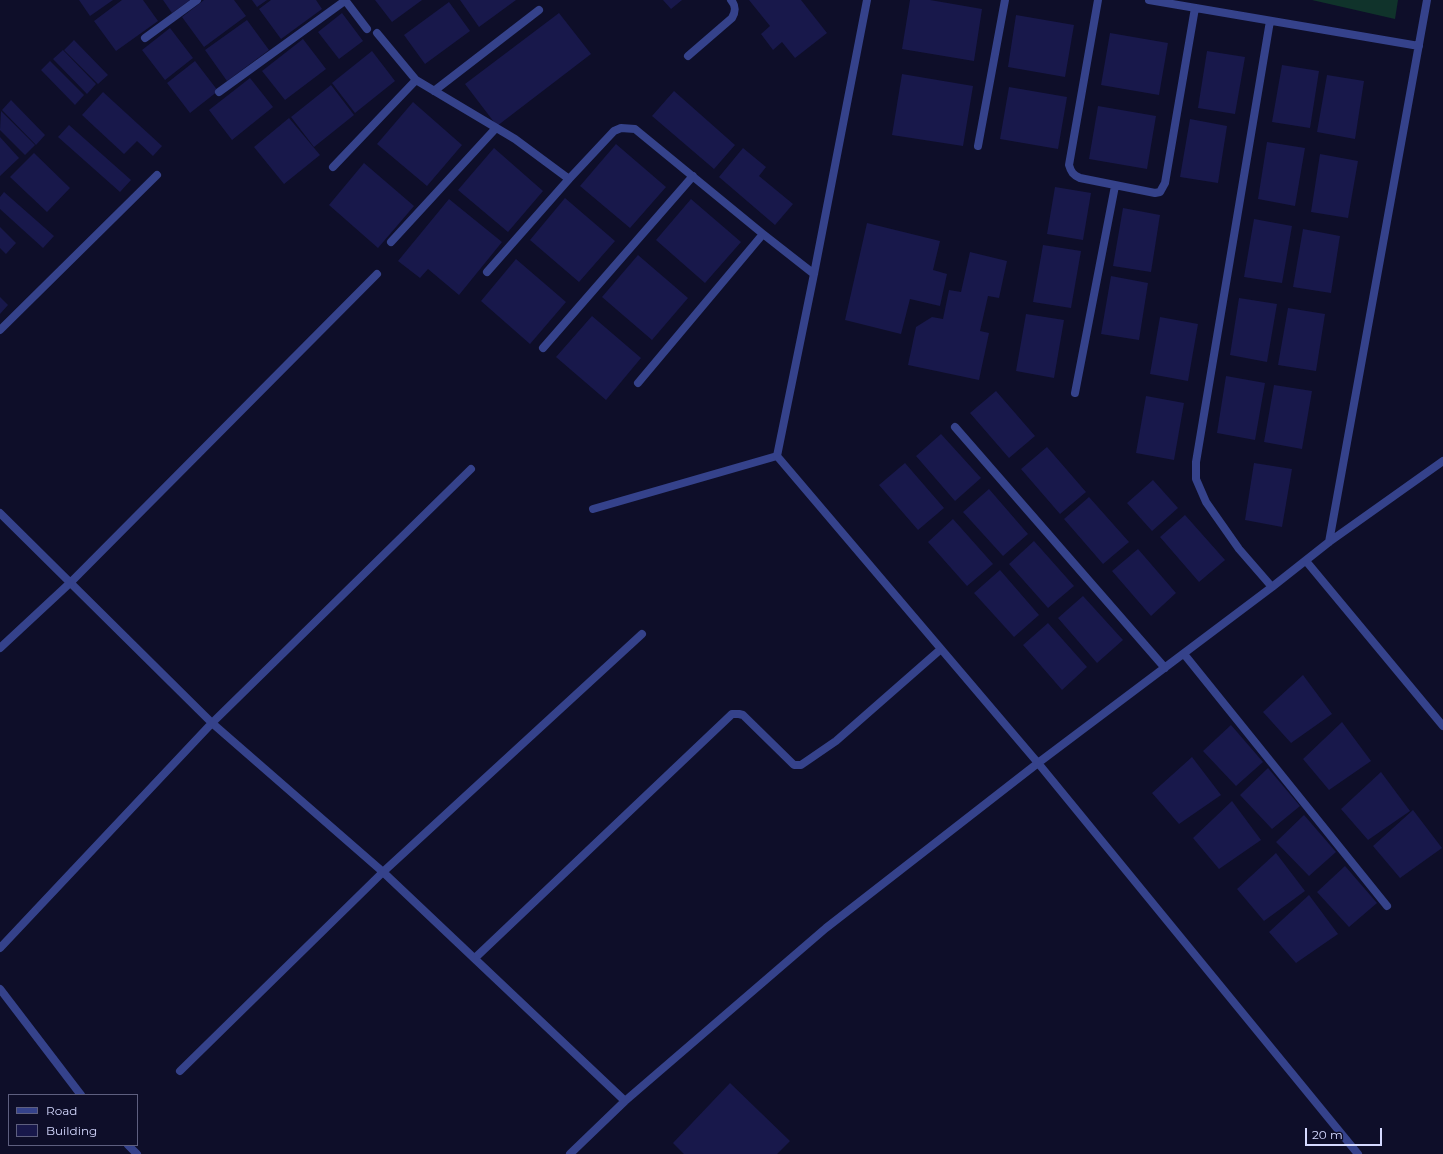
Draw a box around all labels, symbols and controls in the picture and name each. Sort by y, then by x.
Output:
legend [8,1094,138,1146]
text: Road [46,1103,77,1118]
scale bar [1307,1120,1384,1146]
text: Building [46,1123,97,1138]
text: 20 m [1312,1127,1343,1142]

